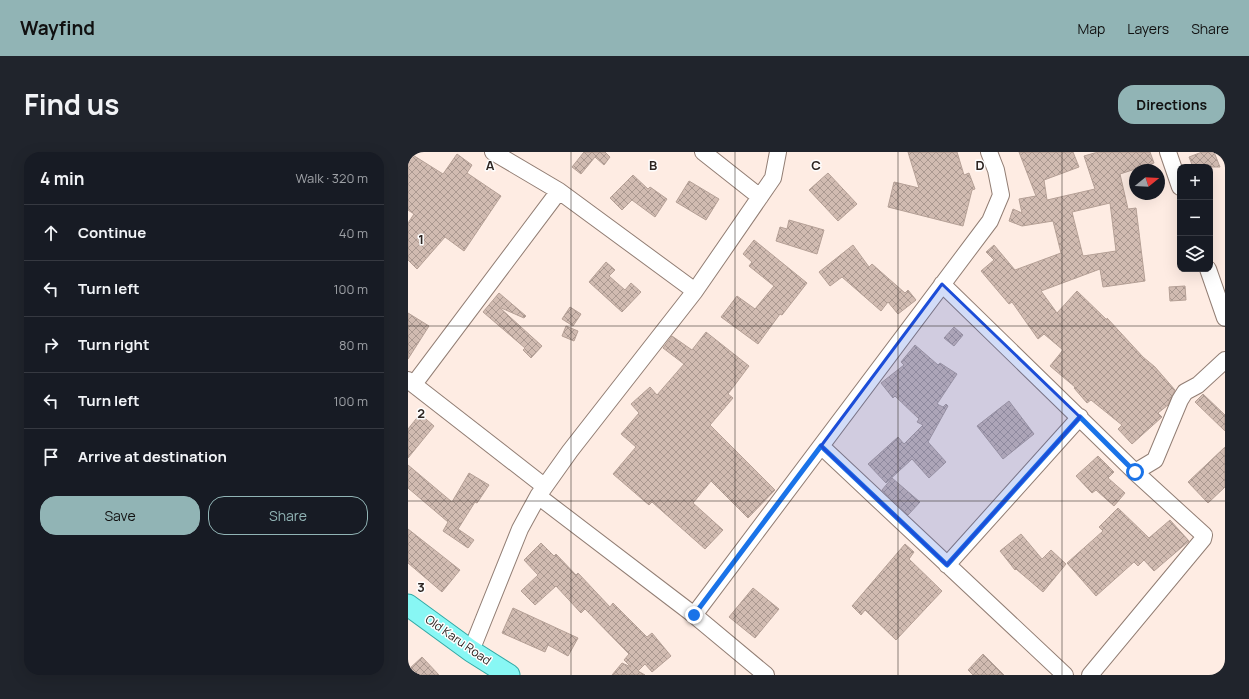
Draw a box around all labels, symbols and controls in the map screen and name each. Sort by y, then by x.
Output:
text: Wayfind [20,15,95,41]
text: Map [1077,19,1105,38]
text: Layers [1127,19,1169,38]
text: Share [1191,19,1229,38]
text: Find us [24,85,119,123]
button: Directions [1118,85,1225,124]
text: A [486,156,495,174]
text: B [649,156,657,174]
text: C [811,156,821,174]
text: D [975,156,985,174]
north arrow [1129,164,1165,200]
map controls [1177,164,1213,272]
button: + [1177,164,1213,200]
text: 4 min [40,167,84,190]
text: Walk · 320 m [295,169,368,187]
button: − [1177,200,1213,236]
icon: ahead [40,222,62,244]
text: Continue [78,222,146,243]
text: 40 m [339,224,368,242]
text: 1 [418,230,424,248]
button: layers [1177,236,1213,272]
icon: left [40,278,62,300]
text: Turn left [78,278,140,299]
text: 100 m [333,280,368,298]
icon: right [40,334,62,356]
text: Turn right [78,334,149,355]
text: 80 m [339,336,368,354]
icon: left [40,390,62,412]
text: Turn left [78,390,140,411]
text: 100 m [333,392,368,410]
text: 2 [417,404,425,422]
icon: arrive [40,446,62,468]
text: Arrive at destination [78,446,227,467]
route start [1126,463,1144,481]
button: Save [40,496,200,535]
button: Share [208,496,368,535]
text: 3 [417,578,425,596]
route end [685,606,703,624]
street label: Old Karu Road [422,611,495,669]

